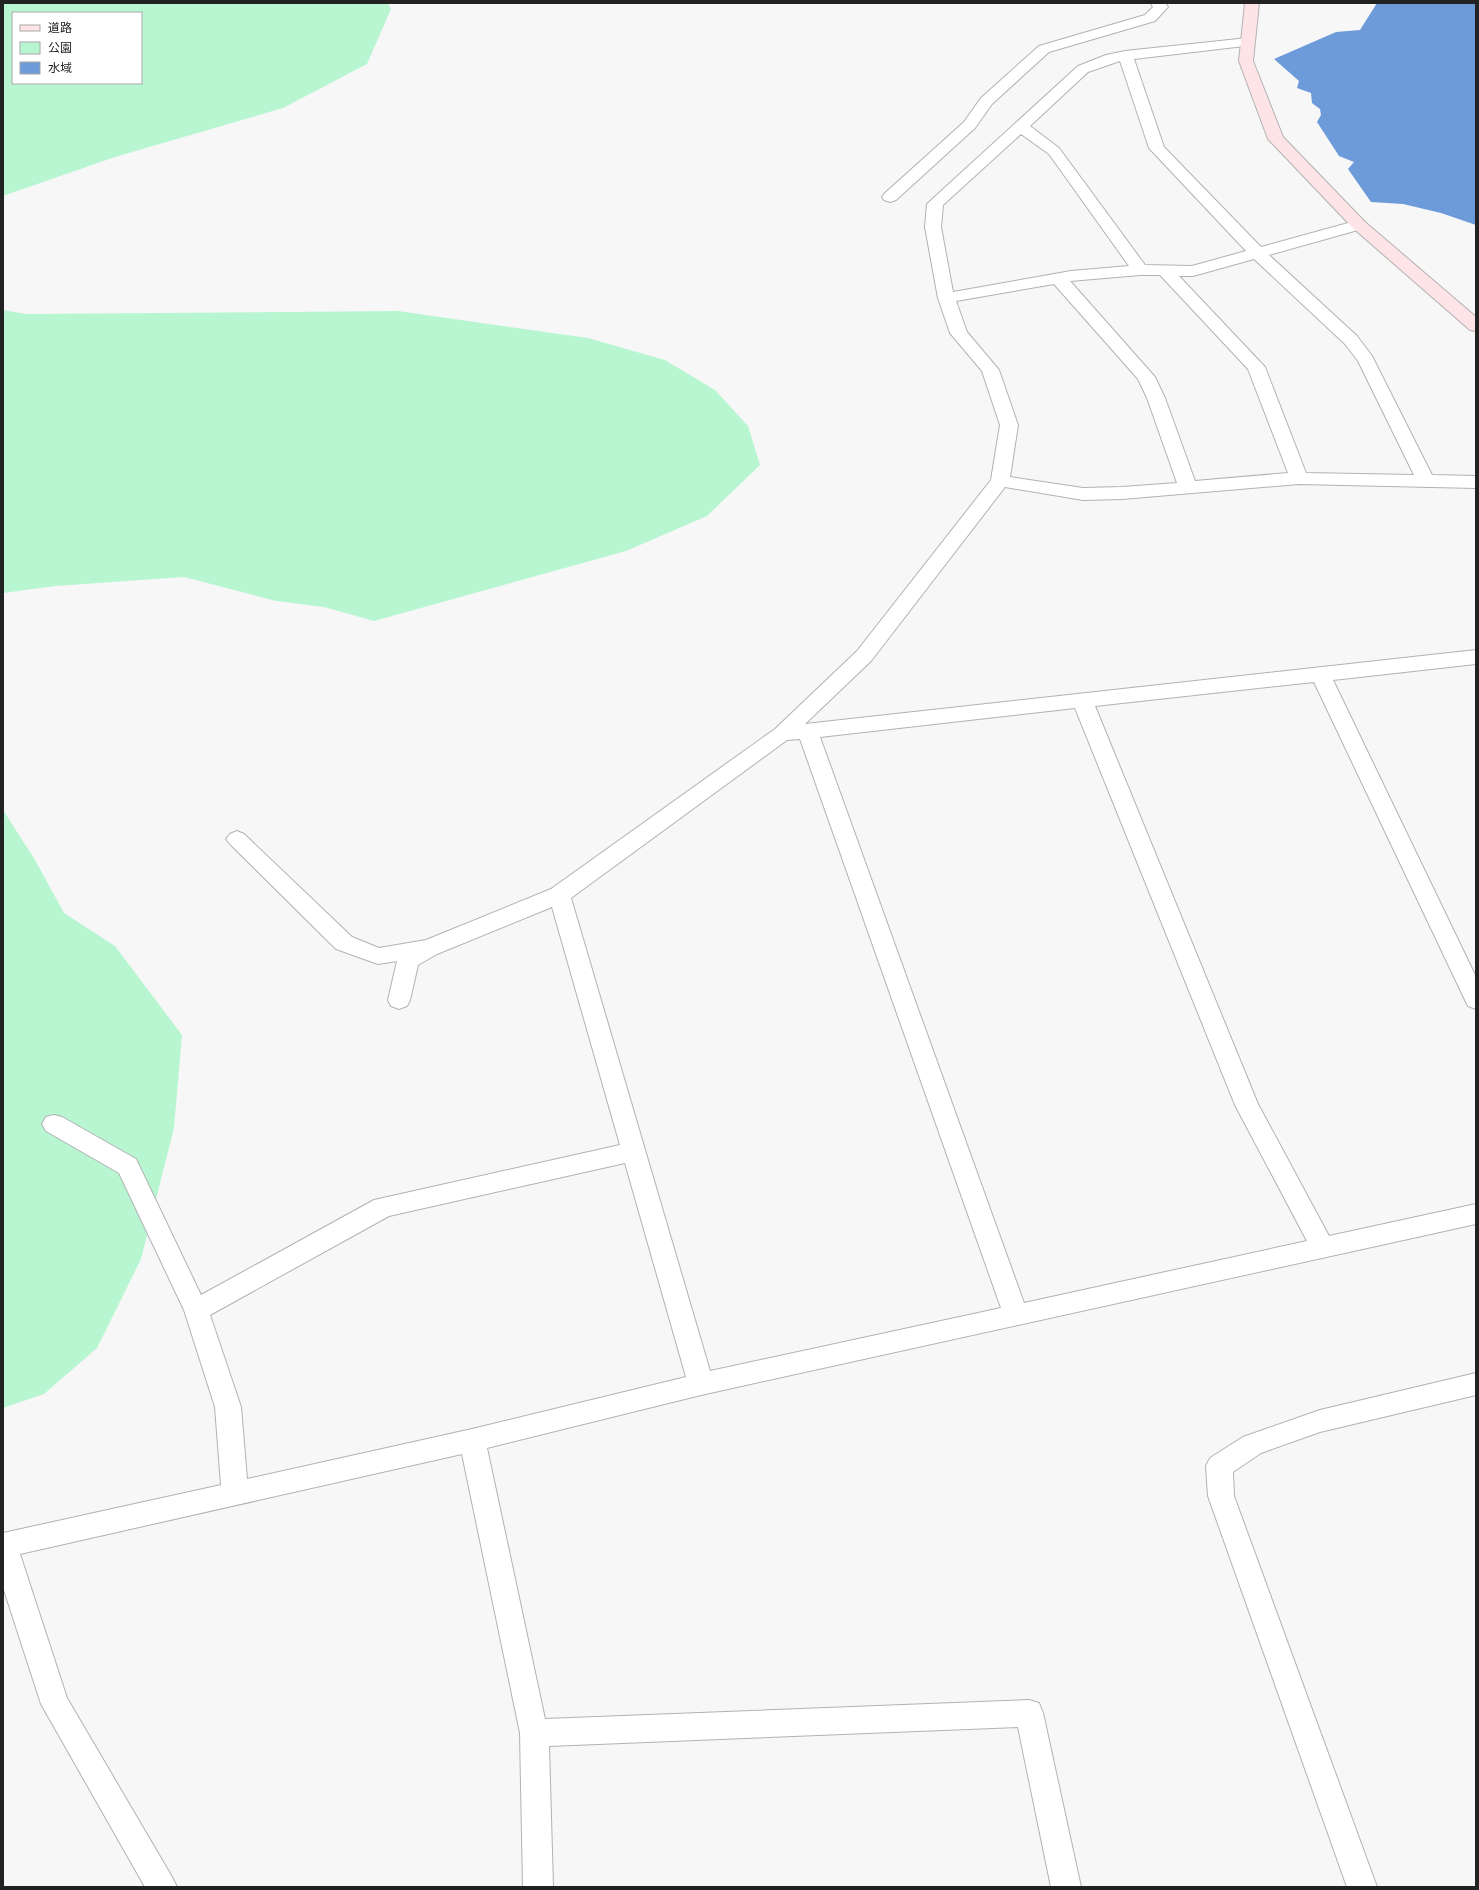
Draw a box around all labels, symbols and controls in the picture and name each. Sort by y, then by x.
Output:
legend [12,12,142,84]
text: 道路 [48,21,72,35]
text: 公園 [48,41,72,55]
text: 水域 [48,61,72,75]

